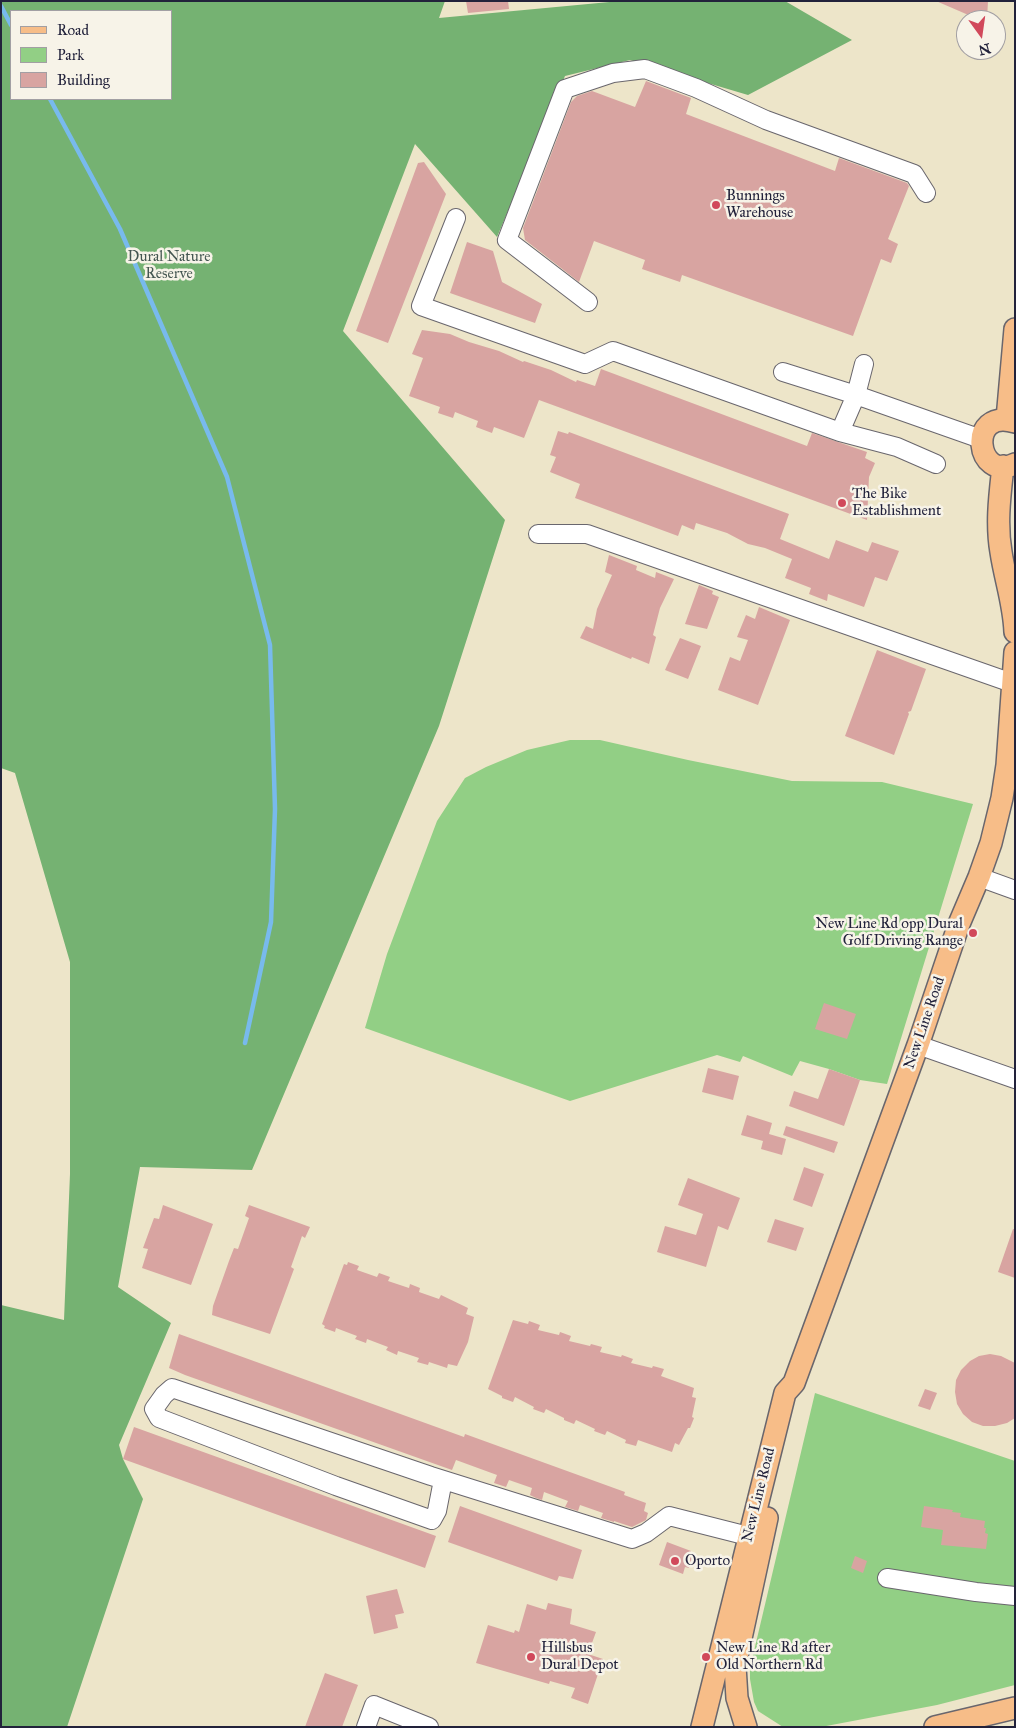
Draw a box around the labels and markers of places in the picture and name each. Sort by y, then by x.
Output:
place label: Bunnings Warehouse [726,187,793,222]
marker: Bunnings Warehouse [710,199,722,211]
place label: The Bike Establishment [852,485,941,520]
marker: The Bike Establishment [836,497,848,509]
place label: New Line Rd opp Dural Golf Driving Range [815,915,963,950]
marker: New Line Rd opp Dural Golf Driving Range [967,927,979,939]
place label: Oporto [685,1552,730,1570]
marker: Oporto [669,1555,681,1567]
place label: Hillsbus Dural Depot [541,1639,619,1674]
place label: New Line Rd after Old Northern Rd [716,1639,830,1674]
marker: Hillsbus Dural Depot [525,1651,537,1663]
marker: New Line Rd after Old Northern Rd [700,1651,712,1663]

